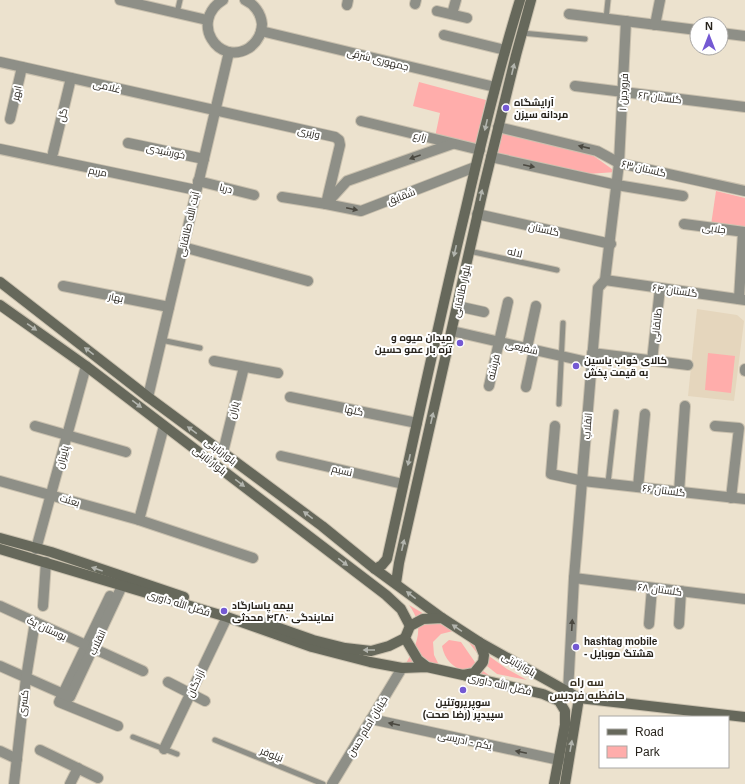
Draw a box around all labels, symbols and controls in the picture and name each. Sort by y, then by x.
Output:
north arrow [689,16,729,56]
text: N [705,20,713,32]
street label: جمهوری شرقی [346,47,410,73]
one-way arrow [510,63,516,75]
street label: فروردین ۱ [617,73,631,111]
street label: غلامی [92,78,122,96]
street label: ابهر [9,85,25,103]
street label: گلستان ۶۲ [637,89,682,107]
place label: آرایشگاه مردانه سیزن [514,97,568,121]
marker: آرایشگاه مردانه سیزن [501,103,511,113]
street label: گل [56,107,70,123]
one-way arrow [482,119,488,131]
street label: وزیری [296,125,321,141]
street label: زارع [412,130,428,144]
street label: خورشیدی [145,142,186,162]
one-way arrow [578,144,590,150]
one-way arrow [409,154,421,160]
street label: گلستان ۶۳ [620,158,667,180]
one-way arrow [523,163,535,169]
street label: مریم [87,164,108,181]
street label: دریا [218,182,234,195]
street label: شقایق [386,186,417,208]
one-way arrow [479,189,485,202]
street label: آیت الله طالقانی [174,190,202,258]
one-way arrow [346,207,358,213]
street label: گلستان [527,221,560,239]
street label: جلایی [701,222,726,236]
one-way arrow [452,245,458,258]
street label: لاله [506,246,523,259]
street label: بلوار طالقانی [451,264,473,319]
street label: گلستان ۶۴ [652,282,698,300]
street label: بهار [106,290,124,305]
street label: طالقانی [649,308,665,343]
one-way arrow [26,323,37,331]
place label: میدان میوه و تره بار عمو حسین [375,332,452,356]
marker: میدان میوه و تره بار عمو حسین [455,338,465,348]
street label: شفیعی [504,338,539,358]
one-way arrow [83,347,94,355]
street label: فرشته [485,353,502,381]
place label: کالای خواب یاسین به قیمت پخش [584,355,667,380]
marker: کالای خواب یاسین به قیمت پخش [571,361,581,371]
one-way arrow [131,400,142,408]
street label: یاران [226,400,242,420]
street label: گلها [343,403,365,419]
one-way arrow [430,412,436,424]
street label: انقلاب [581,412,594,440]
one-way arrow [187,426,197,434]
street label: بلوارثابتی [202,436,239,468]
street label: پاییزان [54,444,72,470]
street label: بلوار ثابتی [190,444,229,478]
one-way arrow [405,454,411,466]
street label: نسیم [330,463,353,480]
one-way arrow [234,479,245,488]
street label: گلستان ۶۶ [642,482,686,500]
street label: بعثت [59,492,81,509]
one-way arrow [302,511,313,520]
one-way arrow [400,539,406,551]
one-way arrow [338,558,348,566]
one-way arrow [91,566,103,572]
street label: گلستان ۶۸ [637,581,683,599]
street label: فضل الله داوری [146,587,212,619]
one-way arrow [405,590,416,599]
place label: بیمه پاسارگاد نمایندگی ۴۲۸۰ محدثی [232,600,334,624]
marker: بیمه پاسارگاد نمایندگی ۴۲۸۰ محدثی [219,606,229,616]
street label: بوستان یک [25,614,69,643]
one-way arrow [568,619,575,631]
one-way arrow [452,624,463,632]
street label: انقلاب [87,628,108,656]
place label: hashtag mobile - هشتگ موبایل [584,636,658,660]
marker: hashtag mobile - هشتگ موبایل [571,642,581,652]
one-way arrow [362,647,375,653]
street label: بلوارثابتی [499,651,538,679]
street label: آزادگان [184,667,208,699]
street label: فضل الله داوری [467,670,533,698]
district label: سه راه حافظیه فردیس [549,676,625,702]
marker: سوپرپروتئین سپیدپر (رضا صحت) [458,685,468,695]
street label: کسری [16,689,32,717]
street label: خیابان امام حسن [345,694,392,760]
place label: سوپرپروتئین سپیدپر (رضا صحت) [423,697,503,722]
legend [599,716,729,768]
one-way arrow [388,721,400,727]
text: Road [635,725,664,739]
street label: یکم - ادریسی [436,729,493,754]
one-way arrow [569,739,575,752]
street label: نیلوفر [258,745,285,764]
text: Park [635,745,661,759]
one-way arrow [515,748,527,754]

